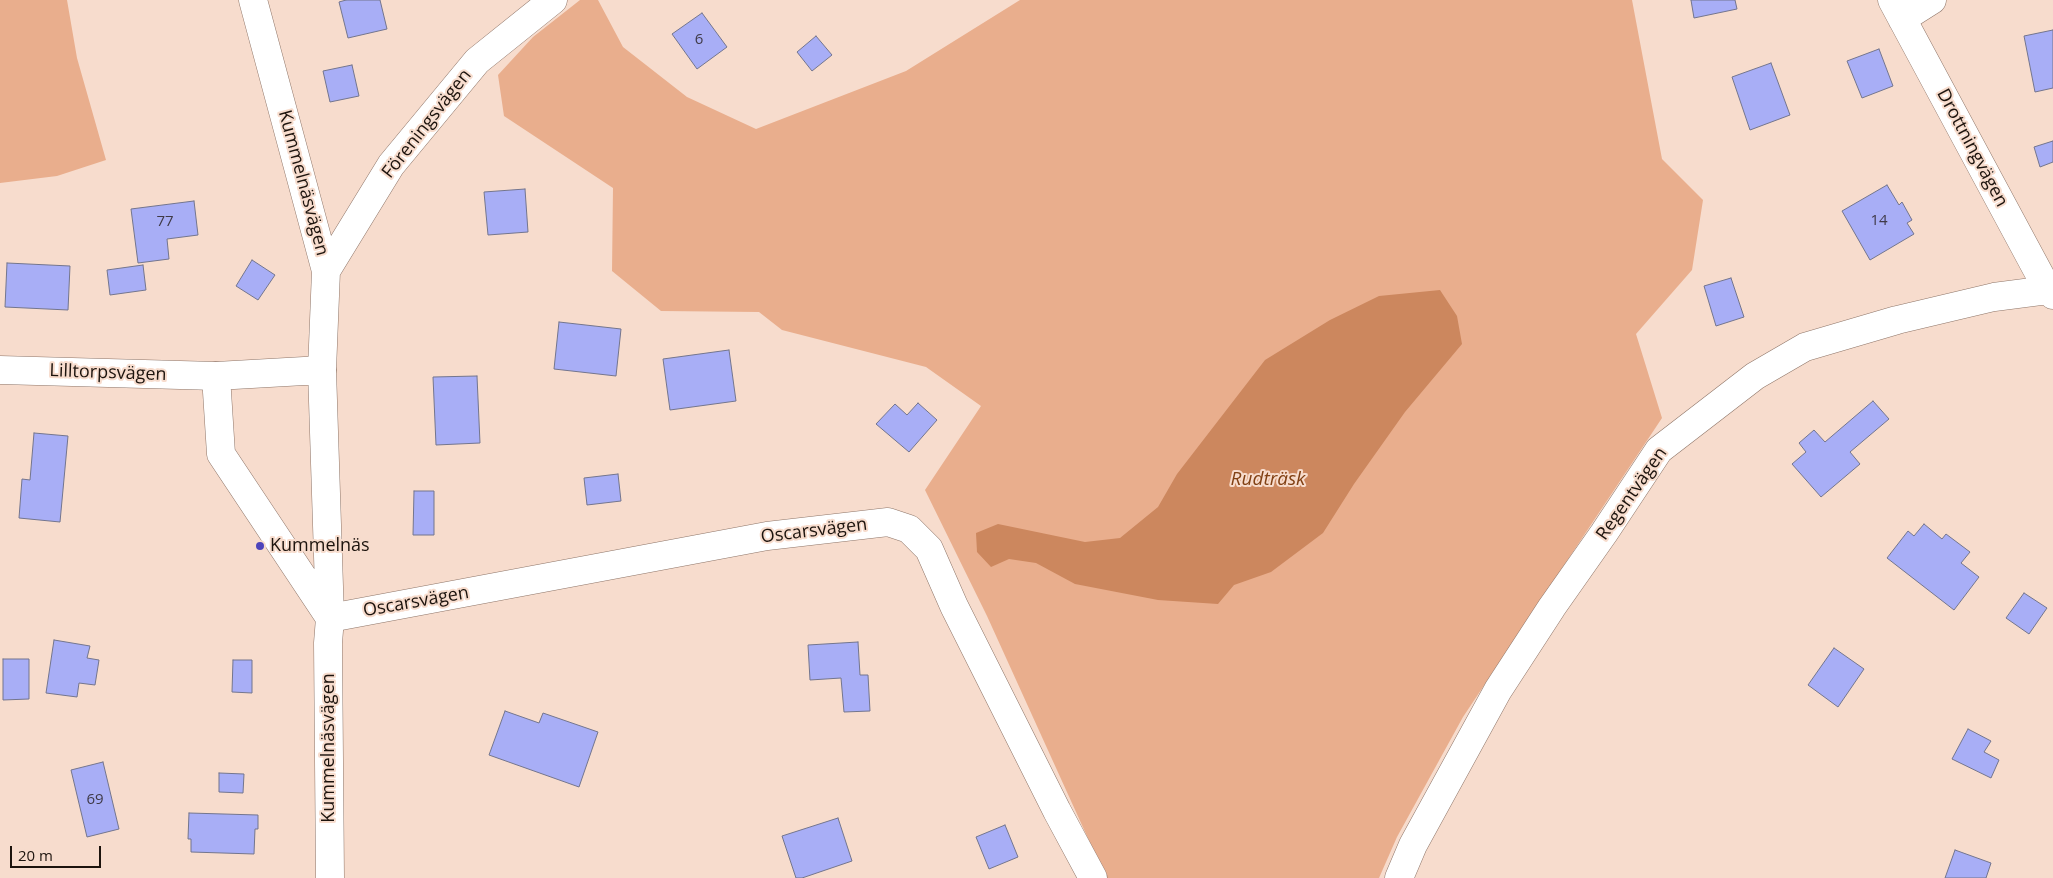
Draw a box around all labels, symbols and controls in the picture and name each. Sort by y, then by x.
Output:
house number: 6 [695,31,703,49]
street label: Föreningsvägen [378,65,476,183]
street label: Drottningvägen [1932,85,2012,211]
street label: Kummelnäsvägen [273,108,333,258]
house number: 14 [1870,212,1888,230]
house number: 77 [156,213,174,231]
street label: Lilltorpsvägen [49,360,167,386]
street label: Regentvägen [1592,443,1672,545]
water label: Rudträsk [1231,469,1305,491]
street label: Oscarsvägen [760,514,868,548]
place label: Kummelnäs [270,535,370,557]
marker: Kummelnäs [254,540,266,552]
street label: Oscarsvägen [361,582,471,622]
street label: Kummelnäsvägen [318,673,340,823]
house number: 69 [86,791,104,809]
scale bar [12,836,104,868]
text: 20 m [18,845,53,865]

